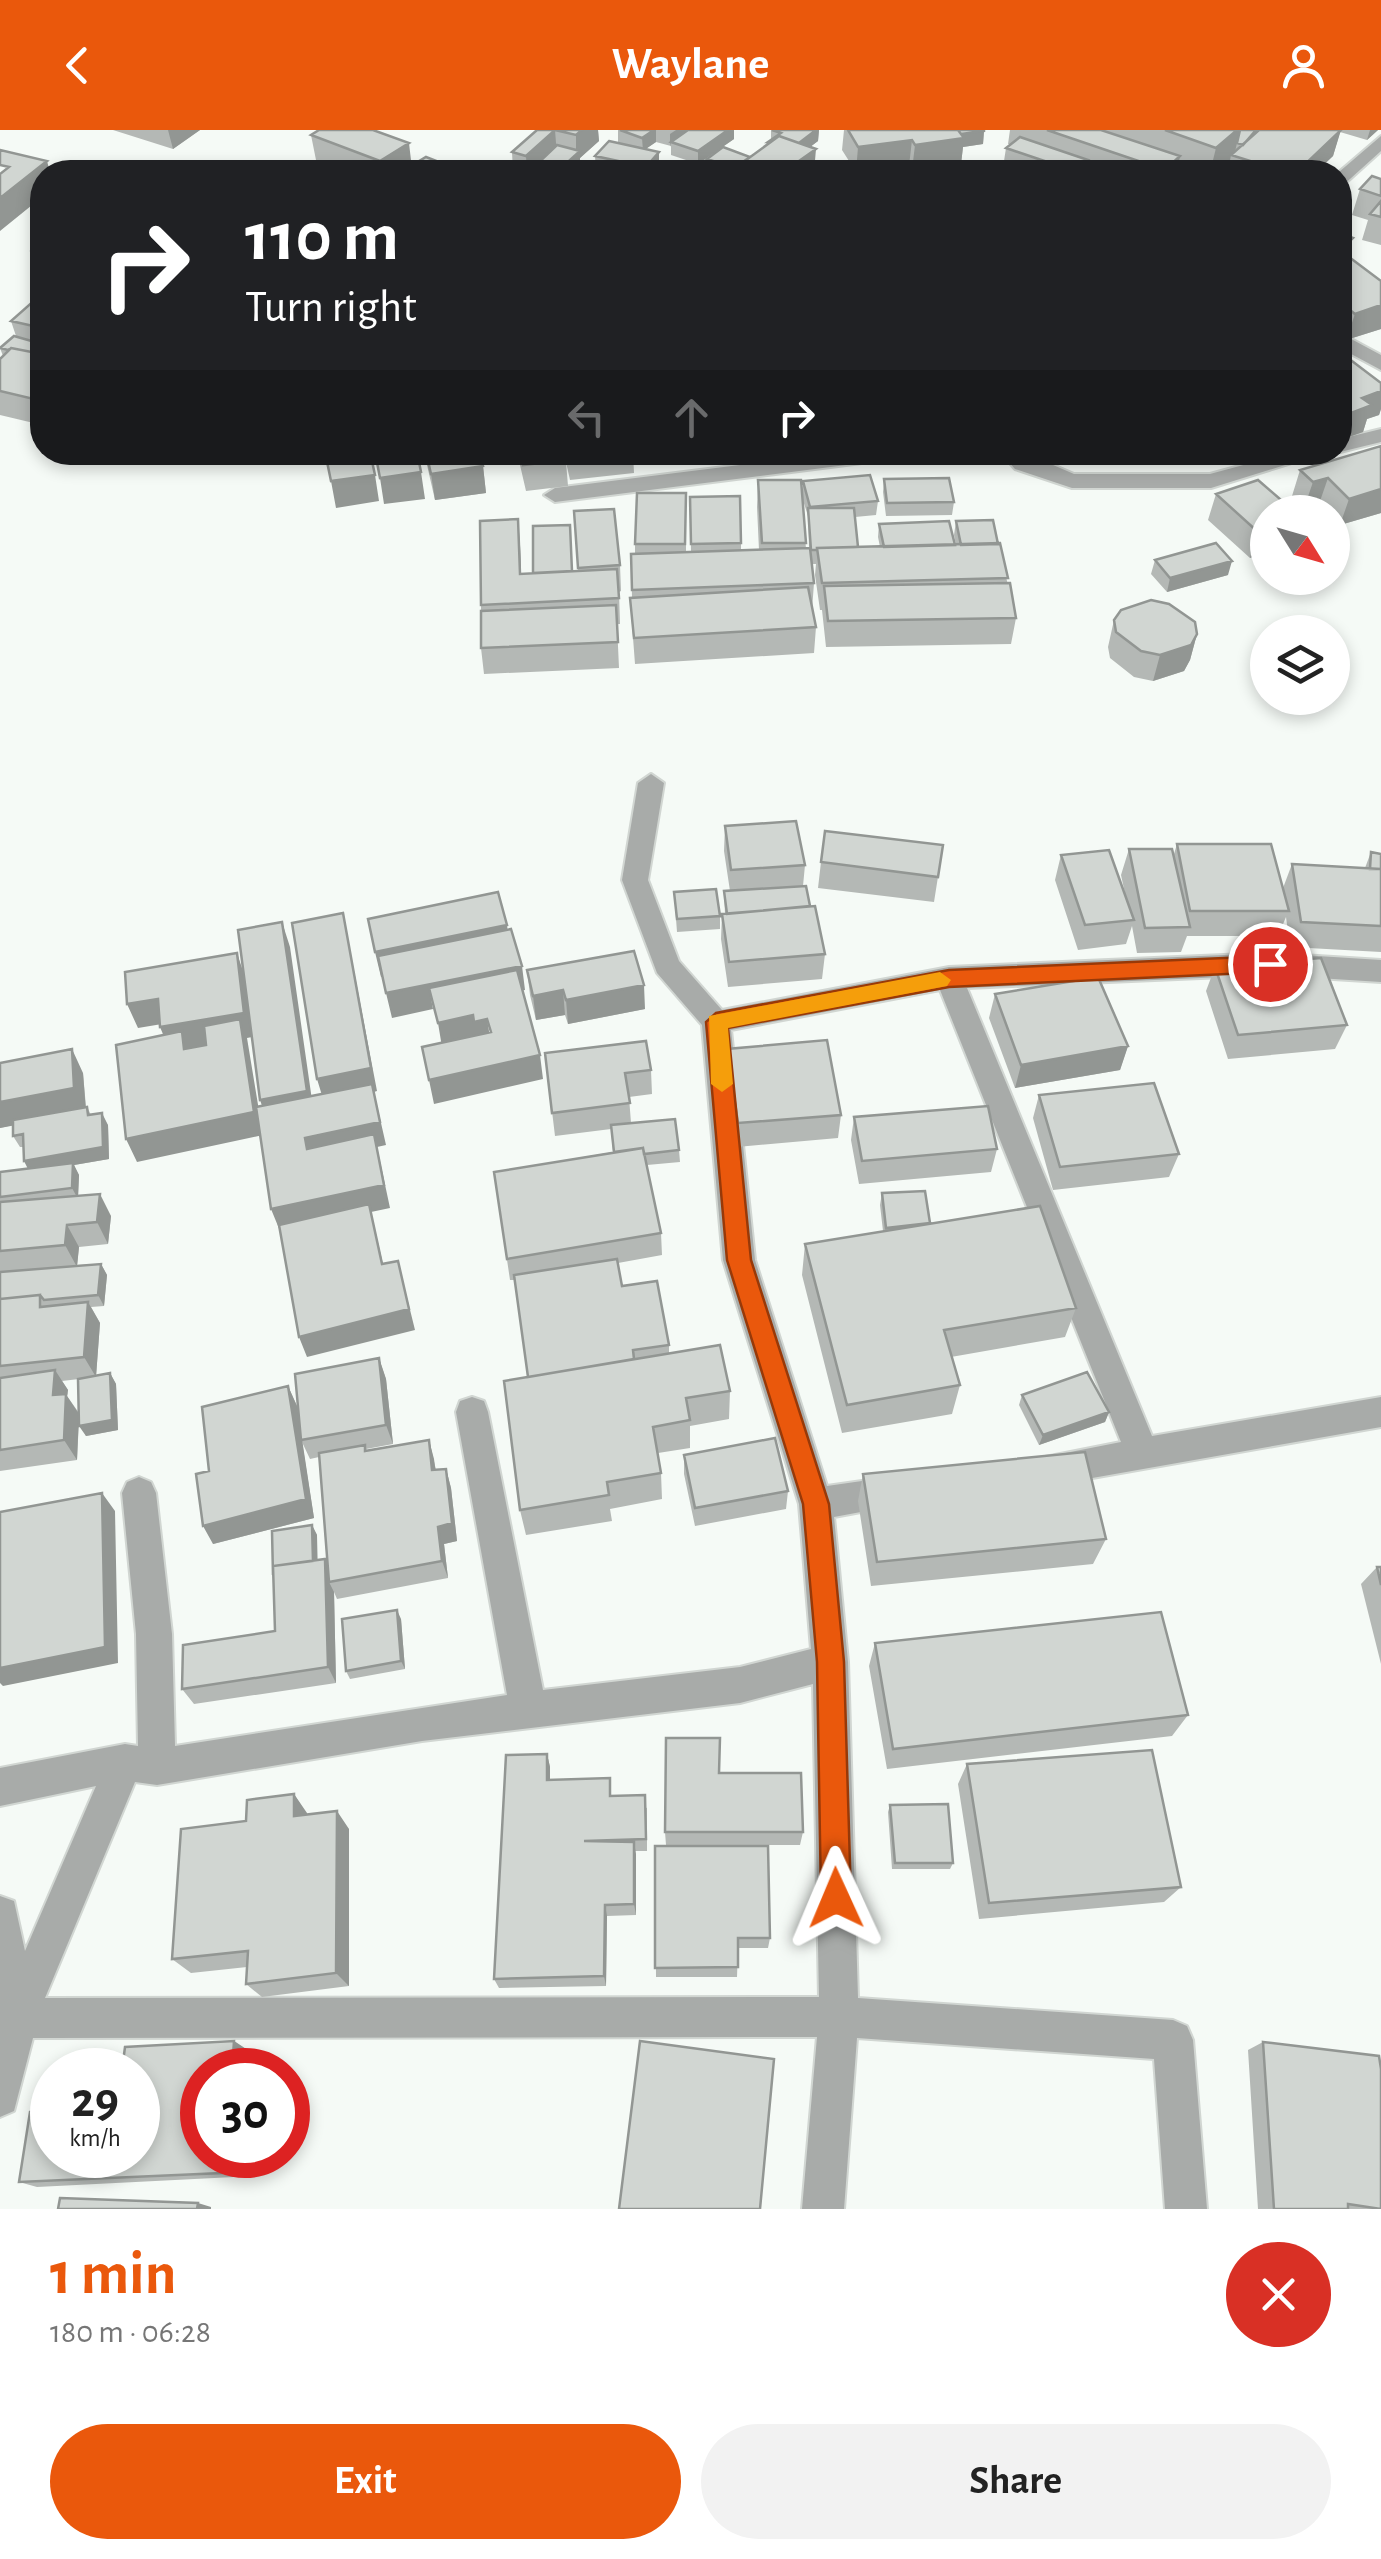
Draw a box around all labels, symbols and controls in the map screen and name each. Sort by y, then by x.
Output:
icon: back [50,38,105,93]
icon: person [1276,38,1331,93]
text: Waylane [612,42,769,87]
icon: right [80,200,210,330]
text: 110 m [245,203,399,273]
text: Turn right [245,285,417,330]
icon: left [559,390,614,445]
icon: ahead [664,390,719,445]
icon: right [769,390,824,445]
north arrow [1250,495,1350,595]
map controls [1250,495,1350,715]
button: layers [1250,615,1350,715]
pin [1228,922,1313,1007]
icon: arrive [1243,937,1298,992]
position arrow [784,1846,888,1950]
speed limit sign: 30 [180,2048,310,2178]
text: 29 [71,2076,119,2126]
text: km/h [69,2126,121,2151]
button: close [1226,2242,1331,2347]
text: 1 min [50,2245,176,2305]
text: 180 m · 06:28 [50,2316,211,2348]
button: Exit [50,2424,681,2539]
button: Share [701,2424,1331,2539]

